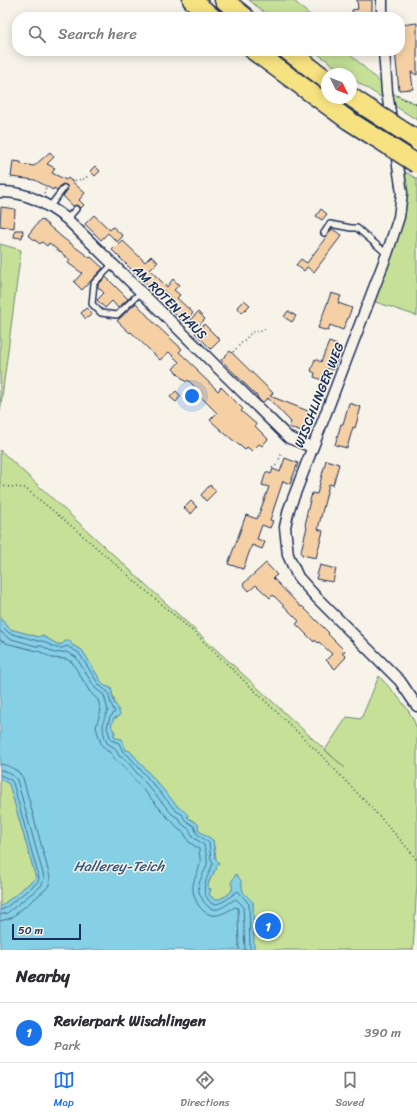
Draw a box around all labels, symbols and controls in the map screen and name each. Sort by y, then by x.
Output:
search box [12,12,405,56]
text: Search here [58,21,137,47]
icon: search [26,23,48,45]
north arrow [321,68,357,104]
street label: AM ROTEN HAUS [126,258,213,345]
street label: WISCHLINGER WEG [287,339,351,451]
your location [182,386,202,406]
water label: Hallerey-Teich [74,854,166,879]
pin: 1 [255,911,281,941]
text: 50 m [18,921,43,940]
scale bar [12,922,81,941]
text: Nearby [16,961,70,991]
text: Revierpark Wischlingen [54,1008,206,1034]
text: 1 [26,1021,32,1044]
text: 390 m [364,1021,401,1044]
text: Park [54,1034,81,1057]
tab: Map [53,1069,75,1112]
tab: Directions [180,1069,230,1112]
tab: Saved [335,1069,364,1112]

